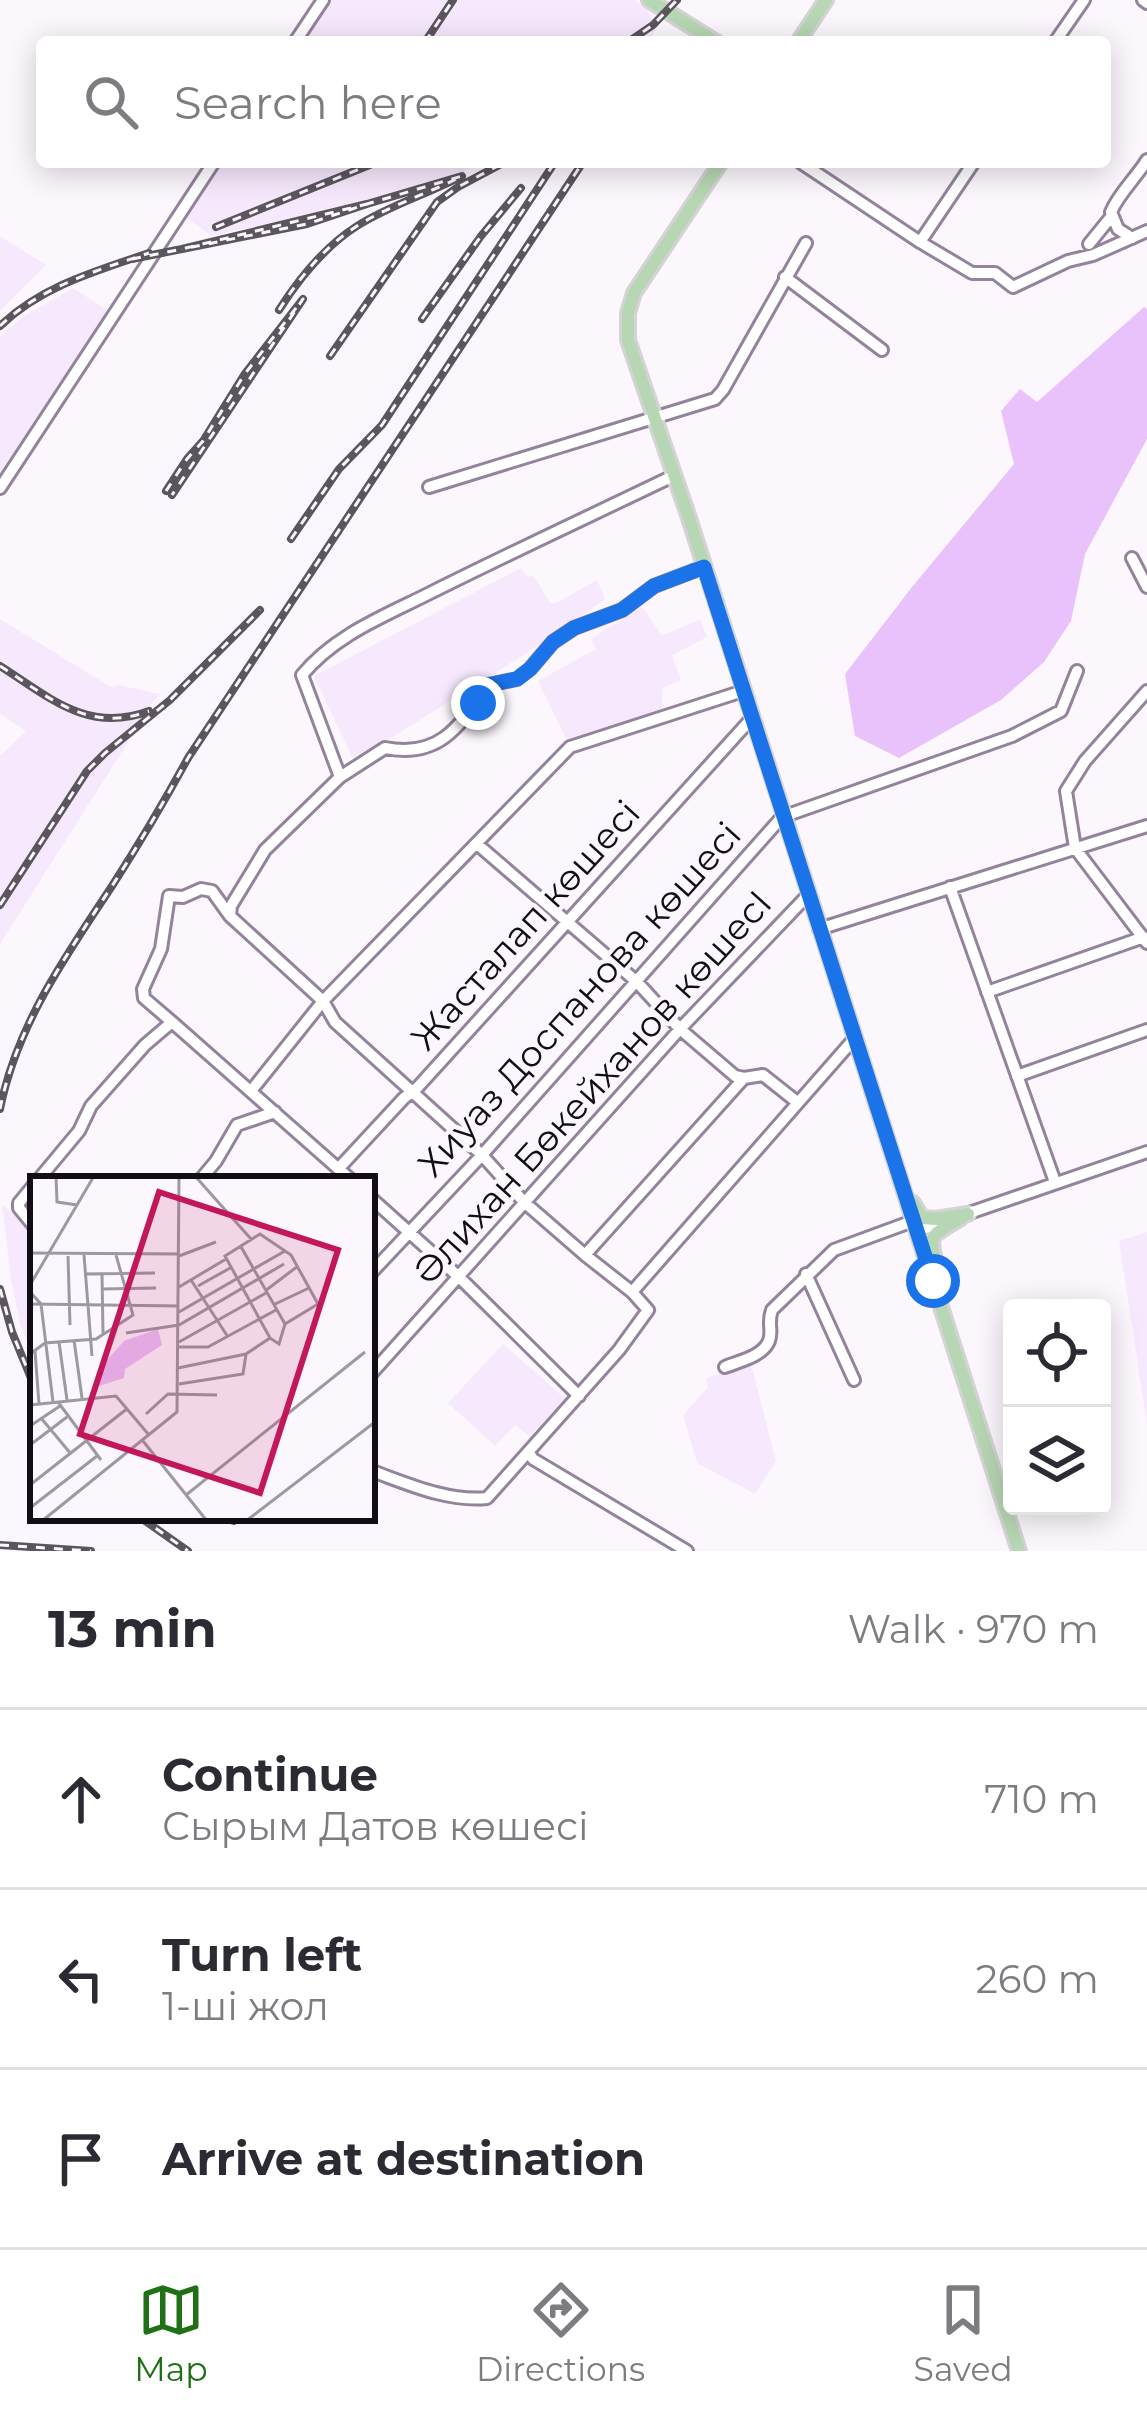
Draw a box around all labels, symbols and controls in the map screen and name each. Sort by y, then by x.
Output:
search box [36,36,1111,168]
icon: search [78,69,144,135]
text: Search here [174,75,442,130]
route end [451,676,505,730]
street label: Жасталап көшесі [401,791,649,1059]
street label: Хиуаз Доспанова көшесі [408,813,750,1185]
street label: Әлихан Бөкейханов көшесI [404,881,780,1293]
inset map [30,1176,375,1521]
route start [906,1254,960,1308]
map controls [1003,1299,1111,1515]
button: locate [1003,1299,1111,1407]
button: layers [1003,1407,1111,1515]
text: 13 min [48,1598,217,1660]
text: Walk · 970 m [848,1605,1099,1653]
text: Continue [162,1747,378,1802]
icon: ahead [48,1766,114,1832]
text: 710 m [984,1775,1099,1823]
text: Сырым Датов көшесі [162,1802,589,1850]
text: Turn left [162,1927,362,1982]
icon: left [48,1946,114,2012]
text: 260 m [976,1955,1099,2003]
text: 1-ші жол [162,1982,329,2030]
icon: arrive [48,2126,114,2192]
text: Arrive at destination [162,2131,645,2186]
tab: Map [134,2277,208,2389]
tab: Directions [476,2277,645,2389]
tab: Saved [914,2277,1013,2389]

